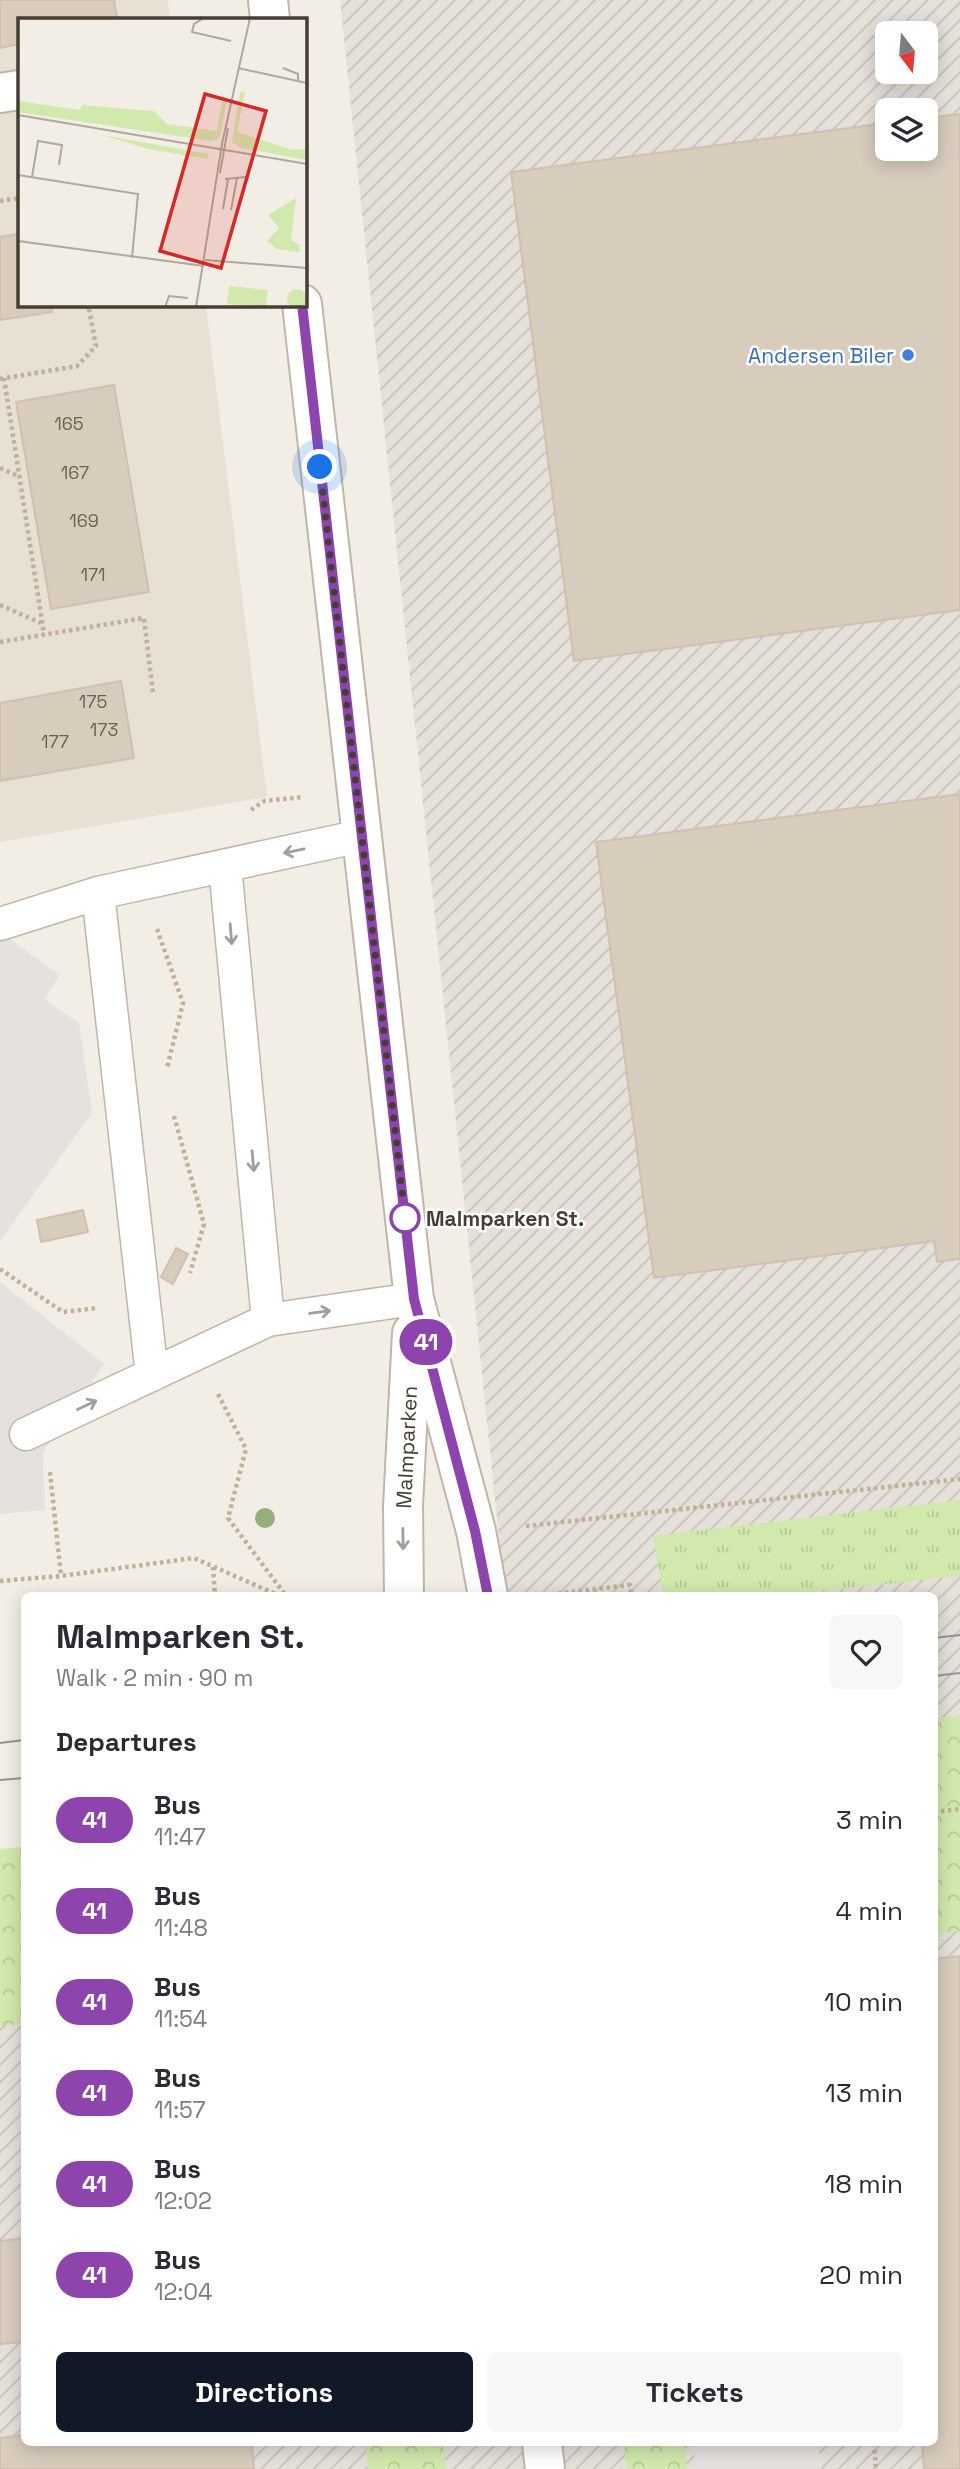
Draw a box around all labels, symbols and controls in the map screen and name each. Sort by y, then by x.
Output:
inset map [18,18,306,306]
north arrow [875,21,938,84]
map controls [875,21,938,161]
button: layers [875,98,938,161]
place label: Andersen Biler [748,342,894,369]
marker: Andersen Biler [900,347,916,363]
house number: 165 [54,412,84,435]
your location [302,449,337,484]
house number: 167 [61,461,89,484]
house number: 169 [69,509,99,532]
house number: 171 [80,563,106,586]
house number: 175 [79,690,107,713]
house number: 173 [90,718,118,741]
house number: 177 [41,730,69,753]
one-way arrow [283,845,306,858]
one-way arrow [225,922,238,945]
one-way arrow [247,1149,260,1172]
marker: Malmparken St. [390,1203,420,1233]
place label: Malmparken St. [426,1205,584,1232]
one-way arrow [308,1306,331,1319]
line badge: 41 [394,1319,458,1365]
text: 41 [413,1326,439,1357]
street label: Malmparken [389,1385,423,1509]
one-way arrow [76,1398,97,1411]
one-way arrow [396,1527,410,1550]
button: heart [829,1615,903,1689]
text: Malmparken St. [56,1616,305,1658]
text: Walk · 2 min · 90 m [56,1663,253,1693]
text: Departures [56,1725,197,1759]
text: Bus [154,1788,201,1822]
text: 3 min [836,1803,903,1837]
text: 41 [82,1804,107,1835]
text: 11:47 [154,1822,206,1852]
text: Bus [154,1879,201,1913]
text: 4 min [835,1894,903,1928]
text: 41 [82,1895,107,1926]
text: 11:48 [154,1913,208,1943]
text: Bus [154,1970,201,2004]
text: 10 min [824,1985,903,2019]
text: 41 [82,1986,107,2017]
text: 11:54 [154,2004,207,2034]
text: Bus [154,2061,201,2095]
text: 13 min [825,2076,903,2110]
text: 41 [82,2077,107,2108]
text: 11:57 [154,2095,206,2125]
text: Bus [154,2152,201,2186]
text: 18 min [825,2167,903,2201]
text: 41 [82,2168,107,2199]
text: 12:02 [154,2186,212,2216]
text: Bus [154,2243,201,2277]
text: 20 min [819,2258,903,2292]
text: 41 [82,2259,107,2290]
text: 12:04 [154,2277,212,2307]
button: Directions [56,2352,473,2432]
button: Tickets [487,2352,903,2432]

